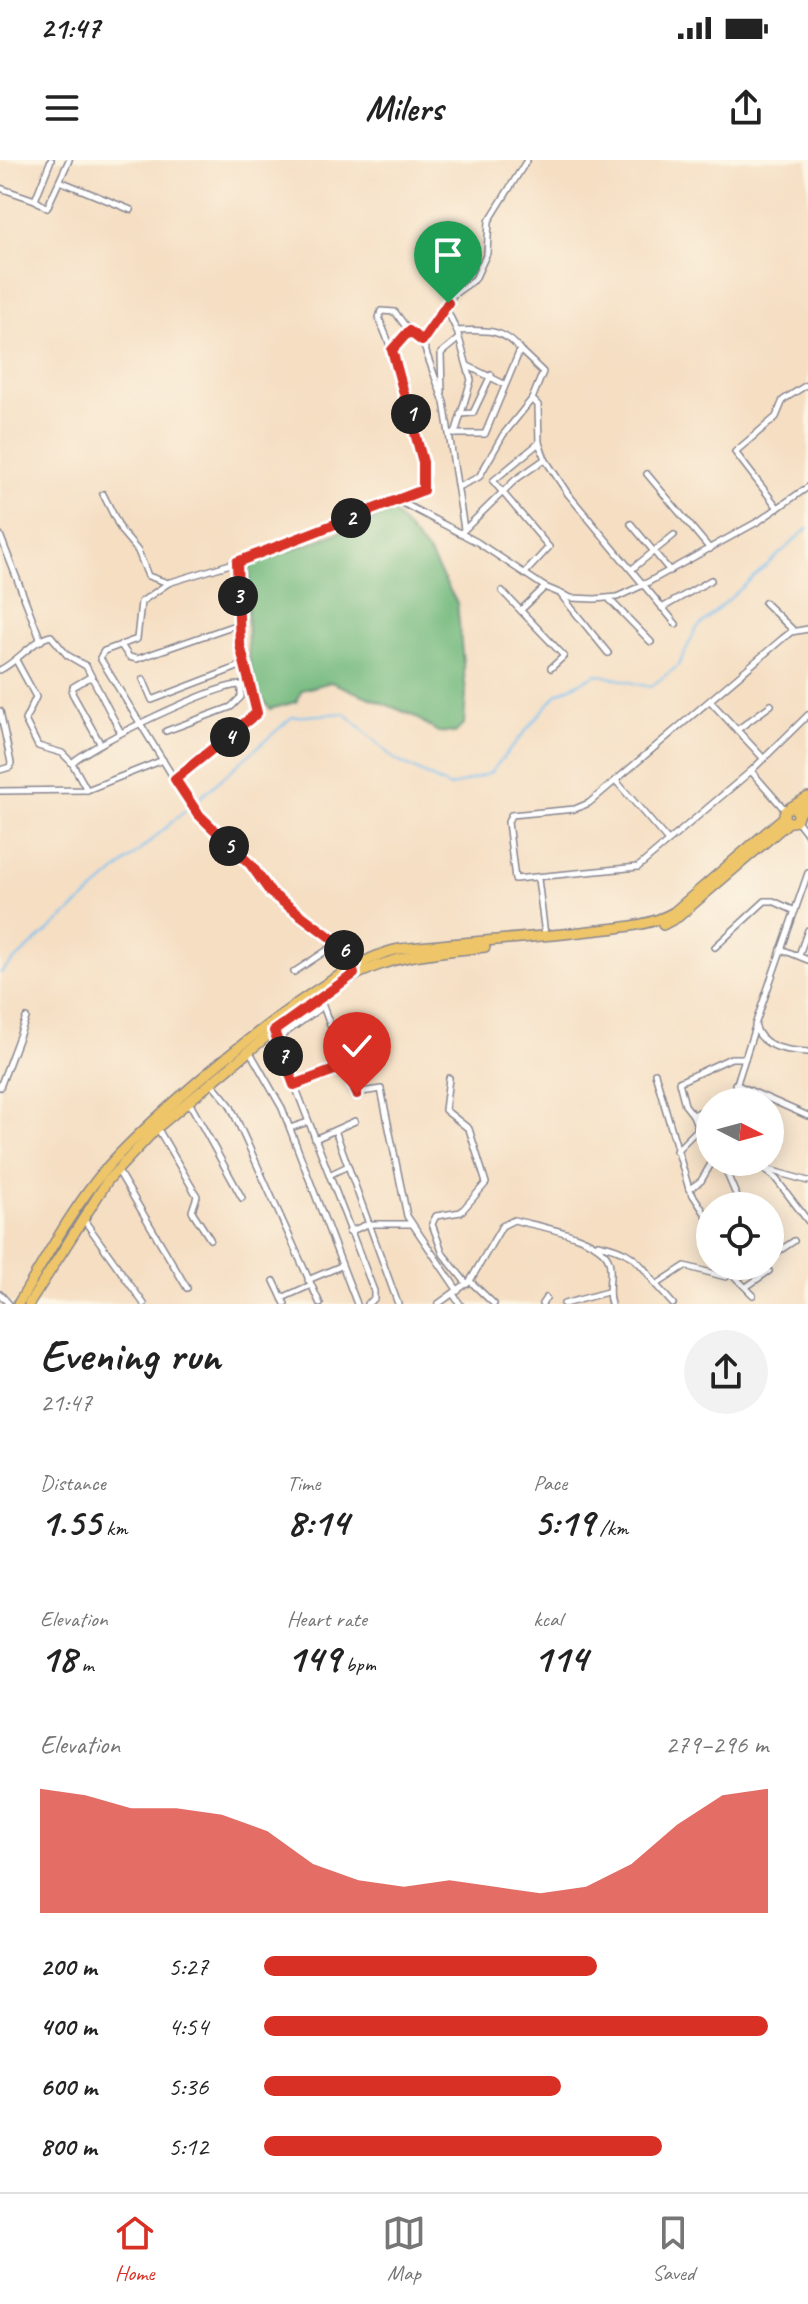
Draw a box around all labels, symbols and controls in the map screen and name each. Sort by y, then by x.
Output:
text: 21:47 [40,9,100,47]
text: Milers [365,85,443,131]
icon: menu [40,86,84,130]
icon: share [724,86,768,130]
pin [414,221,482,303]
icon: arrive [426,233,470,277]
pin: 1 [391,394,431,434]
text: 1 [406,400,416,428]
pin: 2 [331,498,371,538]
text: 2 [346,504,356,532]
pin: 3 [218,576,258,616]
text: 3 [233,582,243,610]
pin: 4 [210,717,250,757]
text: 4 [225,723,235,751]
pin: 5 [209,826,249,866]
text: 5 [224,832,234,860]
pin: 6 [324,930,364,970]
text: 6 [339,936,349,964]
pin [323,1012,391,1094]
icon: check [335,1024,379,1068]
pin: 7 [263,1036,303,1076]
text: 7 [278,1042,288,1070]
north arrow [696,1088,784,1176]
map controls [696,1088,784,1280]
button: locate [696,1192,784,1280]
text: Evening run [40,1328,220,1383]
button: share [684,1330,768,1414]
text: 21:47 [40,1386,92,1419]
text: Distance [40,1469,106,1497]
text: Time [287,1469,320,1497]
text: Pace [533,1469,567,1497]
text: 1.55 [40,1497,101,1547]
text: 8:14 [287,1497,349,1547]
text: 5:19 [533,1497,594,1547]
text: km [101,1514,127,1542]
text: /km [594,1514,628,1542]
text: Elevation [40,1605,108,1633]
text: Heart rate [287,1605,367,1633]
text: kcal [533,1605,562,1633]
text: 18 [40,1633,76,1683]
text: 149 [287,1633,340,1683]
text: 114 [533,1633,587,1683]
text: m [76,1650,94,1678]
text: bpm [340,1650,376,1678]
text: Elevation [40,1728,120,1761]
text: 279–296 m [665,1728,768,1761]
text: 200 m [40,1950,96,1983]
text: 5:27 [168,1950,208,1983]
text: 400 m [40,2010,96,2043]
text: 4:54 [168,2010,208,2043]
text: 600 m [40,2070,97,2103]
text: 5:36 [168,2070,208,2103]
text: 800 m [40,2130,96,2163]
text: 5:12 [168,2130,208,2163]
tab: Home [113,2211,157,2287]
tab: Map [382,2211,426,2287]
tab: Saved [651,2211,695,2287]

